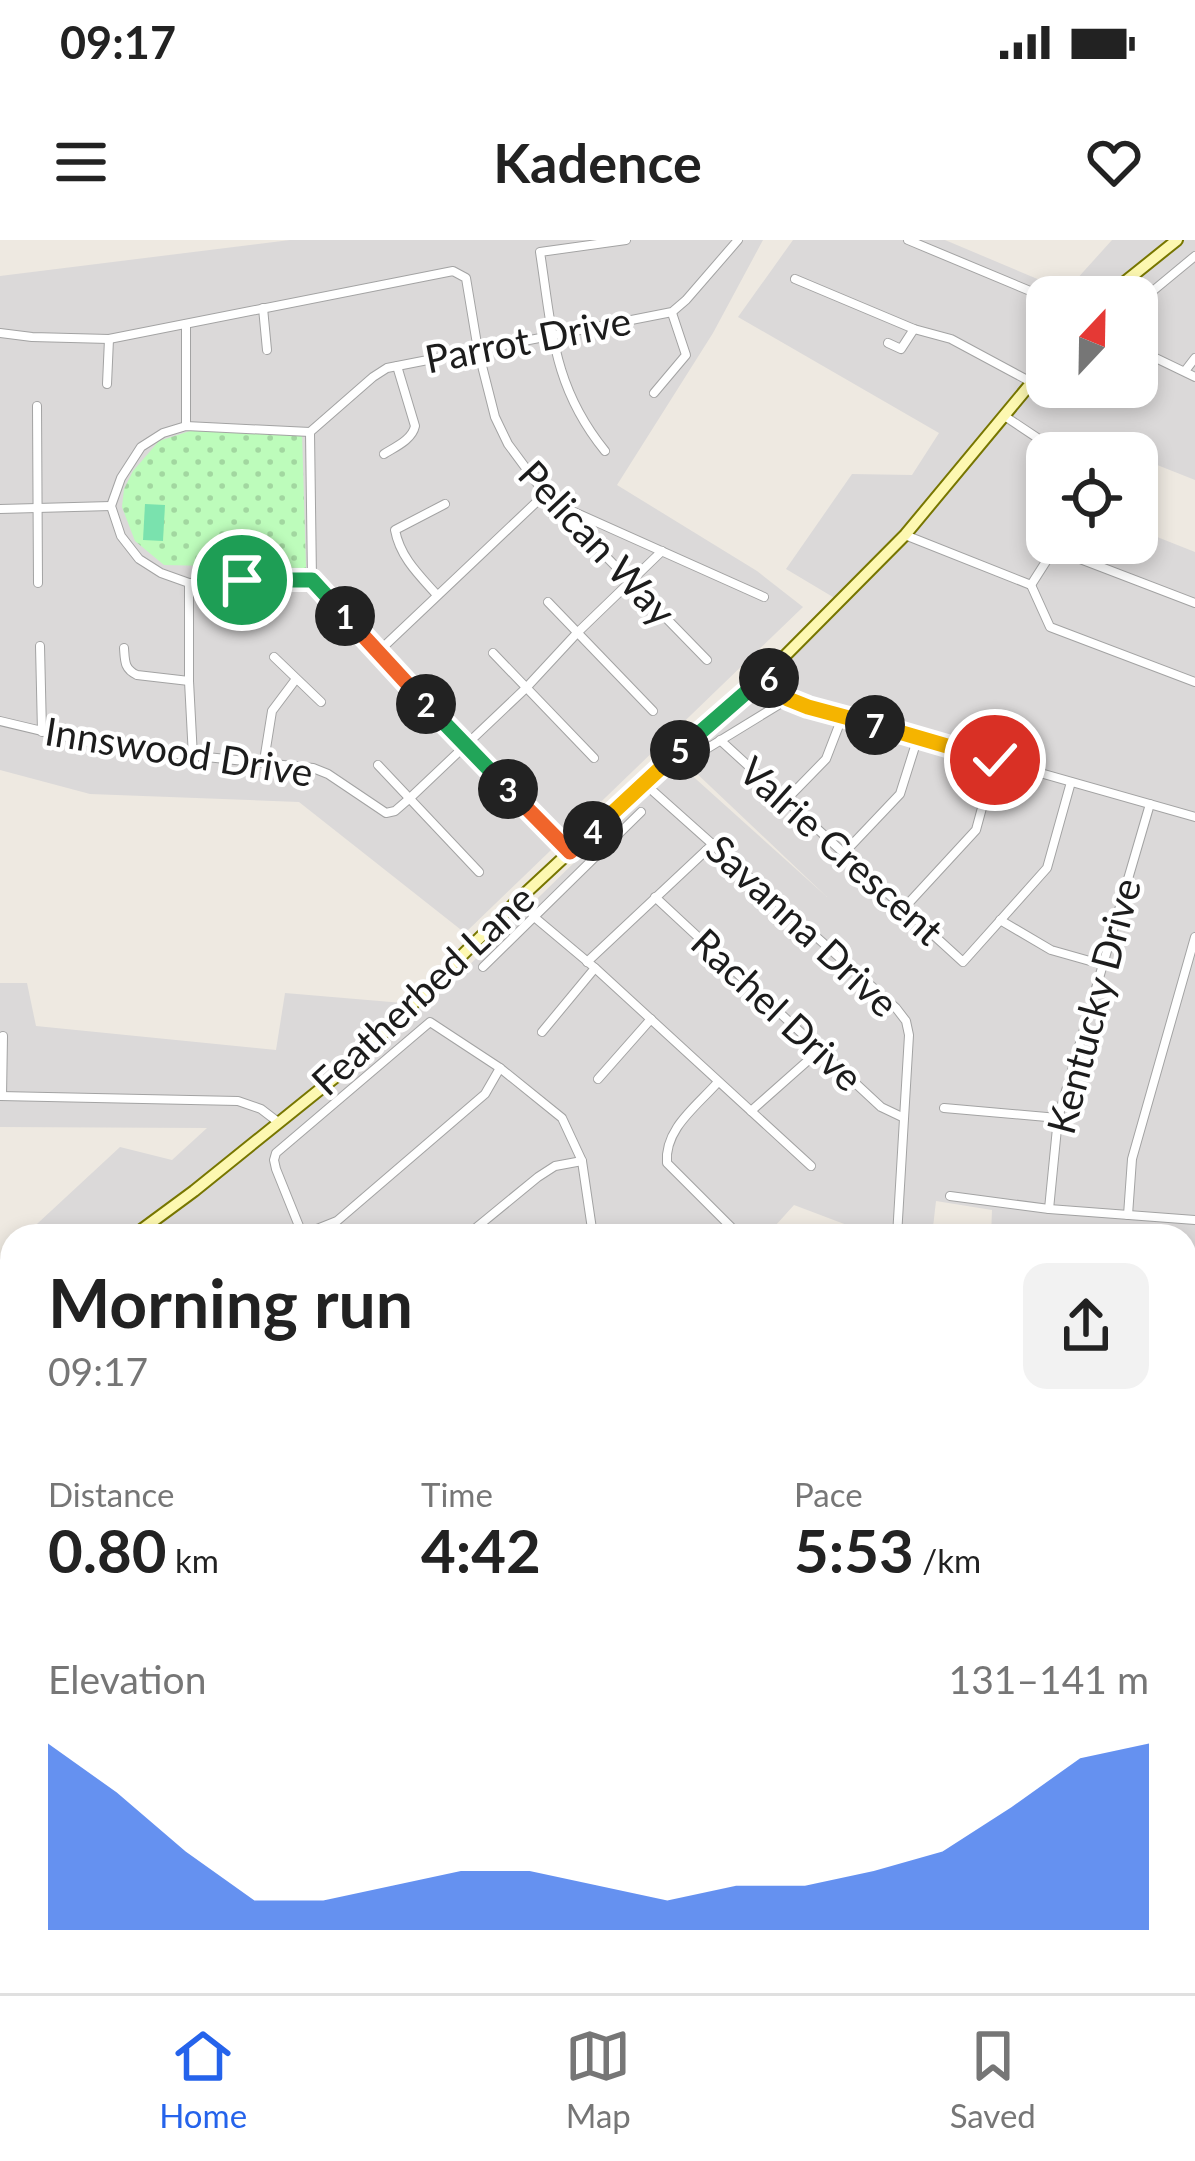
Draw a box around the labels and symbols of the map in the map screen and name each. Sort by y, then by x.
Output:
north arrow [1026,276,1158,408]
street label: Parrot Drive [421,297,635,381]
street label: Pelican Way [510,451,685,634]
pin [191,529,293,631]
pin: 1 [315,586,375,646]
pin: 6 [739,648,799,708]
pin: 2 [396,674,456,734]
pin: 7 [845,695,905,755]
street label: Innswood Drive [42,707,316,795]
pin [944,709,1046,811]
pin: 5 [650,720,710,780]
street label: Valrie Crescent [731,747,953,953]
pin: 3 [478,759,538,819]
pin: 4 [563,801,623,861]
street label: Savanna Drive [697,825,908,1026]
street label: Kentucky Drive [1037,873,1149,1139]
street label: Featherbed Lane [302,875,543,1104]
street label: Rachel Drive [683,919,873,1100]

